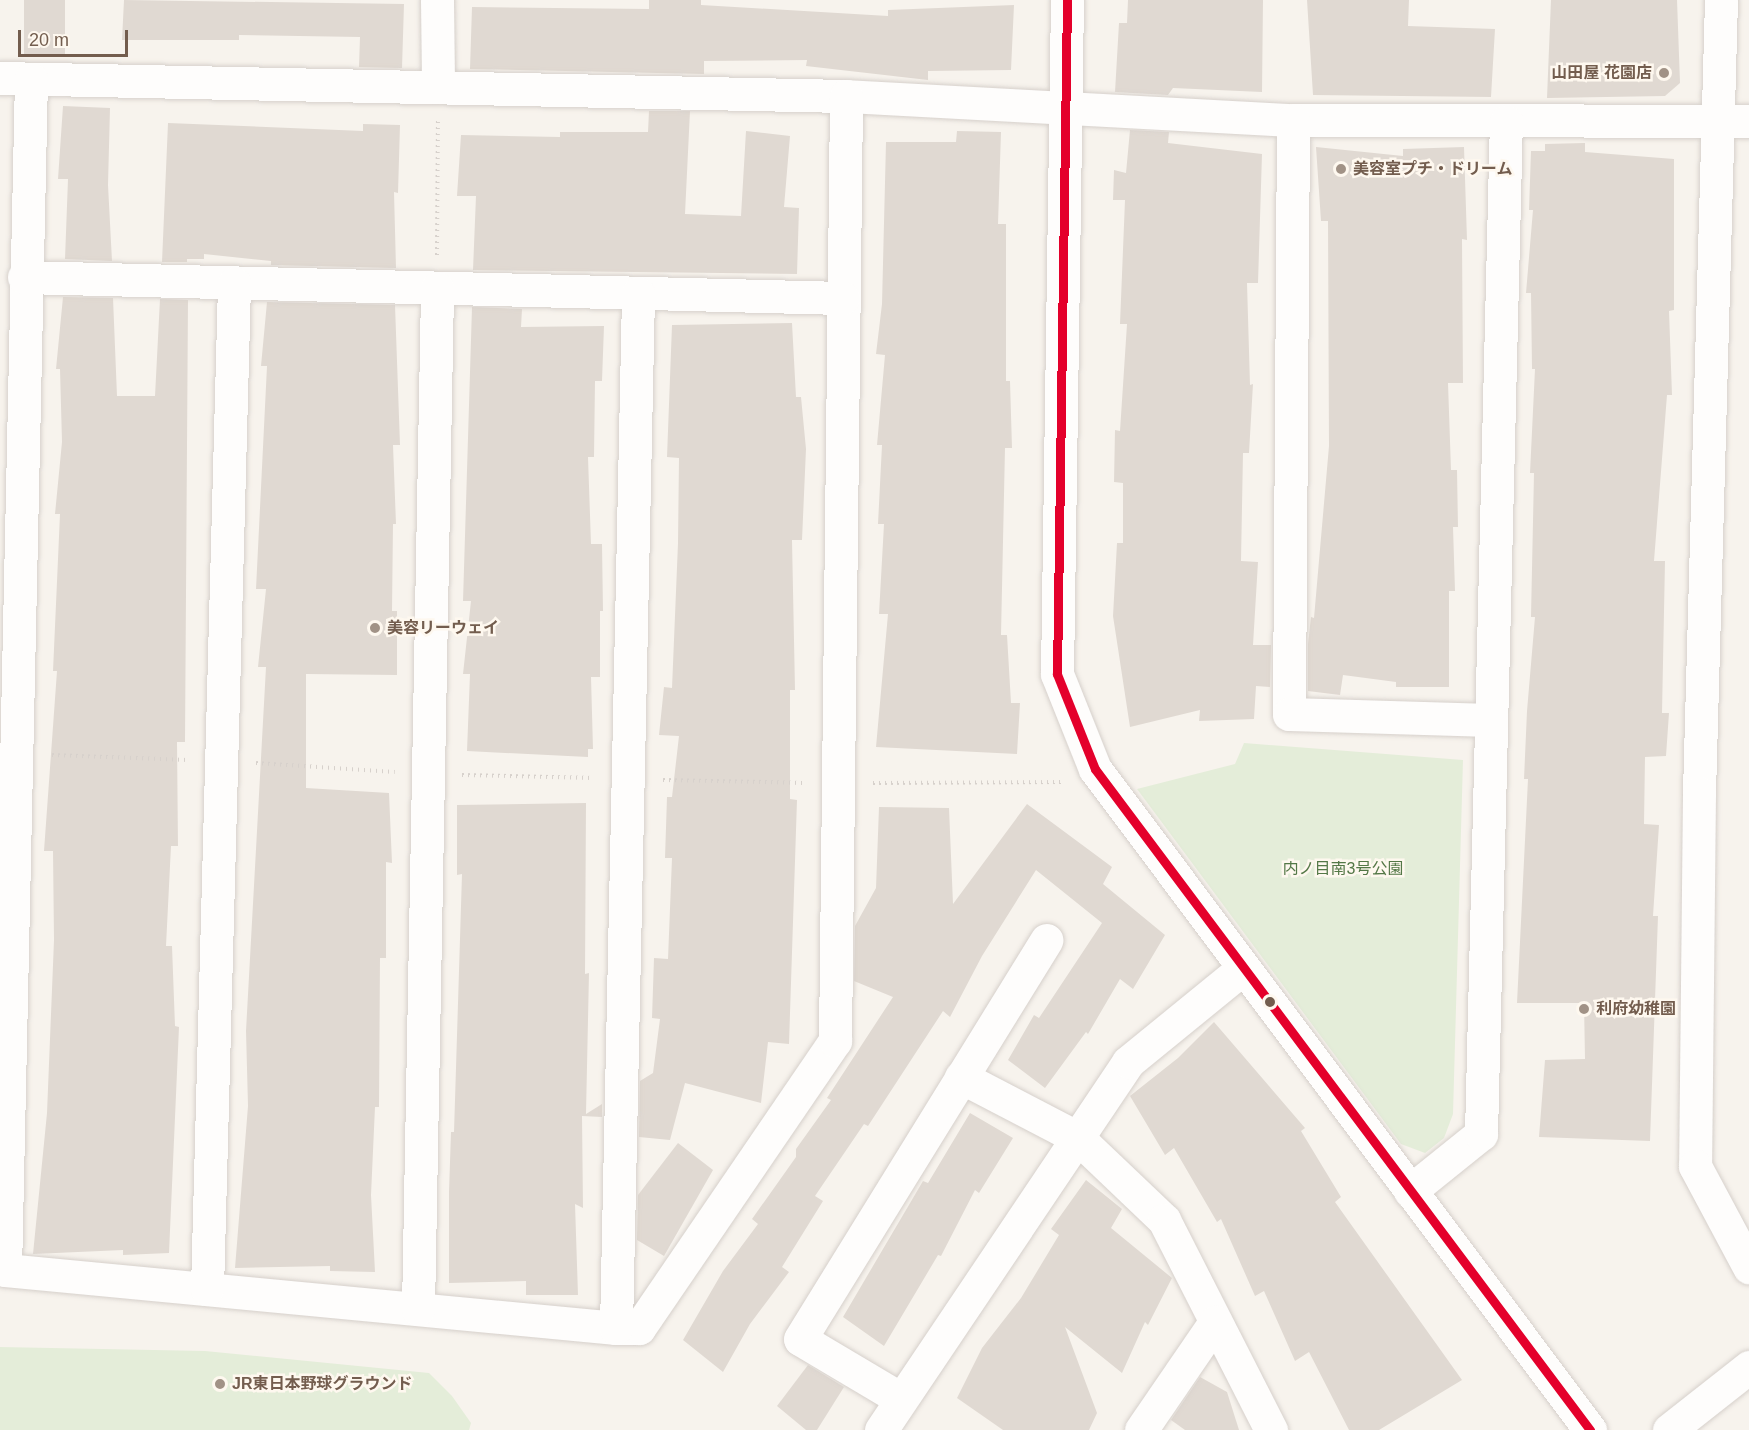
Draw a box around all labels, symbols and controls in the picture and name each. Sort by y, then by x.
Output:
scale bar [21,18,130,56]
text: 20 m [29,30,69,50]
place label: 山田屋 花園店 [1552,63,1652,83]
marker: 山田屋 花園店 [1657,66,1671,80]
place label: 美容室プチ・ドリーム [1353,159,1513,179]
marker: 美容室プチ・ドリーム [1334,162,1348,176]
place label: 美容リーウェイ [387,618,499,638]
marker: 美容リーウェイ [368,621,382,635]
park label: 内ノ目南3号公園 [1283,859,1403,879]
unlabelled marker [1264,996,1276,1008]
place label: 利府幼稚園 [1596,999,1676,1019]
marker: 利府幼稚園 [1577,1002,1591,1016]
place label: JR東日本野球グラウンド [232,1374,412,1394]
marker: JR東日本野球グラウンド [213,1377,227,1391]

